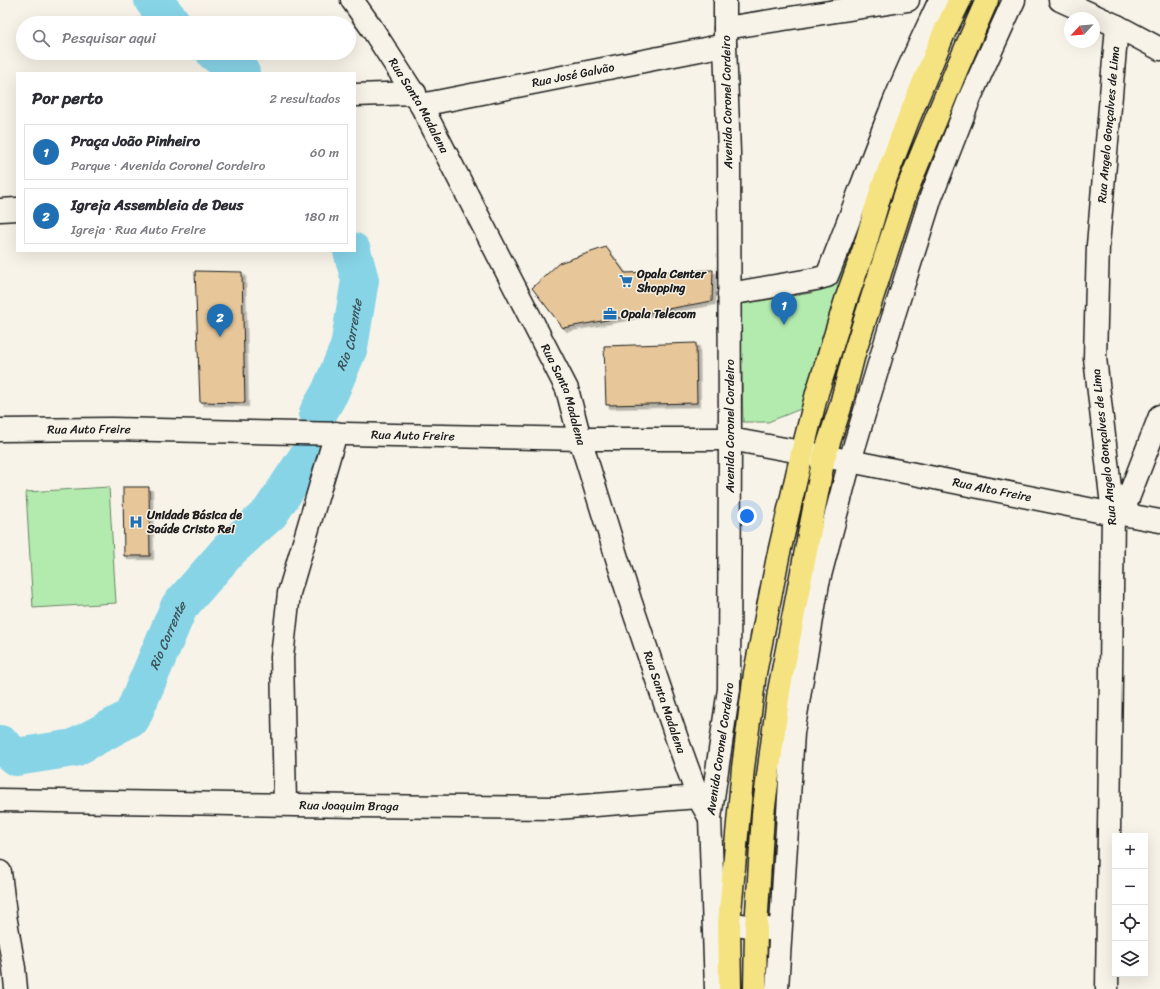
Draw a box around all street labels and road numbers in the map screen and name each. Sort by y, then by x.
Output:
street label: Avenida Coronel Cordeiro [715,35,739,170]
street label: Rua Angelo Gonçalves de Lima [1091,45,1126,204]
street label: Rua Santa Madalena [382,53,456,158]
street label: Rua José Galvão [530,56,616,94]
street label: Rua Santa Madalena [534,340,593,449]
street label: Avenida Coronel Cordeiro [719,359,741,494]
street label: Rua Angelo Gonçalves de Lima [1085,368,1123,526]
street label: Rua Auto Freire [47,418,131,441]
street label: Rua Auto Freire [371,424,455,447]
street label: Rua Alto Freire [951,471,1034,508]
street label: Rua Santa Madalena [637,648,693,758]
street label: Avenida Coronel Cordeiro [699,683,740,818]
street label: Rua Joaquim Braga [299,794,400,817]

